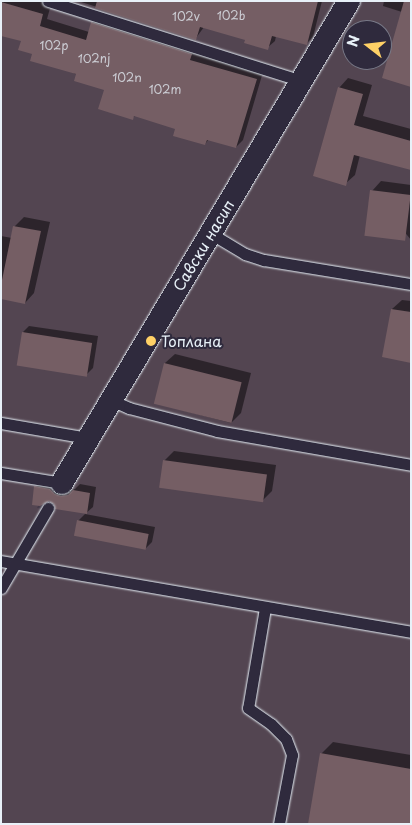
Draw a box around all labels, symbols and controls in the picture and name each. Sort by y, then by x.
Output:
house number: 102b [217,9,245,23]
house number: 102v [172,10,200,24]
north arrow [342,20,392,70]
text: N [341,33,365,49]
house number: 102p [39,39,69,53]
house number: 102nj [78,52,110,66]
house number: 102n [112,71,142,85]
house number: 102m [149,83,181,97]
street label: Савски насип [168,196,238,294]
place label: Топлана [161,332,222,350]
marker: Топлана [145,335,157,347]

